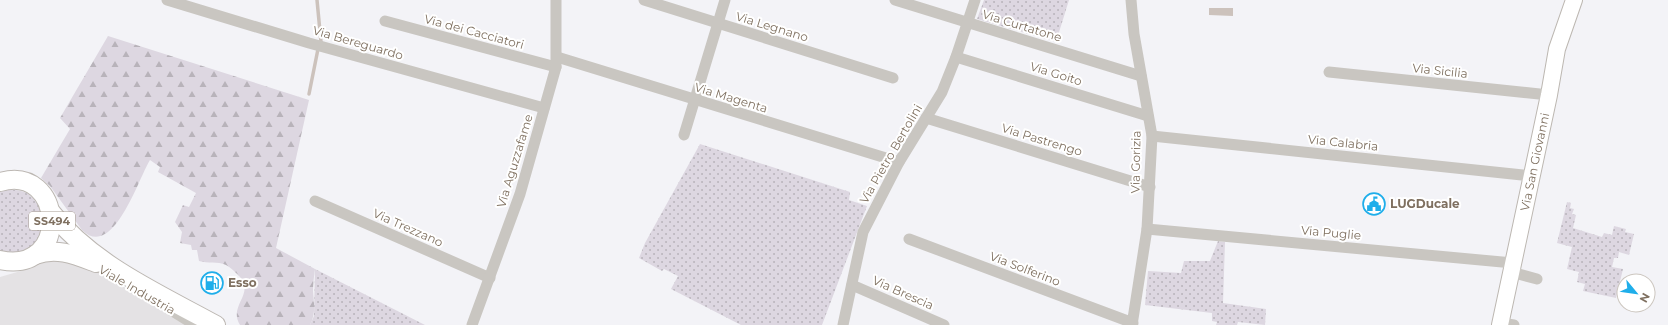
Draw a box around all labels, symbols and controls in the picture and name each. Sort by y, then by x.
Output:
street label: Via Curtatone [981,6,1064,45]
street label: Via Legnano [734,8,810,45]
street label: Via dei Cacciatori [423,11,526,52]
street label: Via Bereguardo [311,22,405,63]
street label: Via Goito [1028,58,1084,89]
street label: Via Sicilia [1412,60,1469,81]
street label: Via Magenta [693,79,769,116]
street label: Via Pietro Bertolini [856,101,925,206]
street label: Via San Giovanni [1517,111,1552,212]
street label: Via Aguzzafame [493,112,536,209]
street label: Via Pastrengo [1000,120,1084,159]
street label: Via Gorizia [1127,130,1144,194]
street label: Via Calabria [1307,131,1379,154]
public building icon: LUGDucale [1361,191,1387,217]
place label: LUGDucale [1390,196,1460,211]
street label: Via Trezzano [371,205,446,250]
road number: SS494 [29,212,75,230]
street label: Via Puglie [1300,222,1362,243]
street label: Via Solferino [988,248,1063,289]
street label: Viale Industria [96,262,178,318]
fuel station icon: Esso [199,270,225,296]
street label: Via Brescia [870,272,936,313]
north arrow [1616,273,1656,313]
place label: Esso [228,275,257,290]
text: N [1636,291,1653,305]

